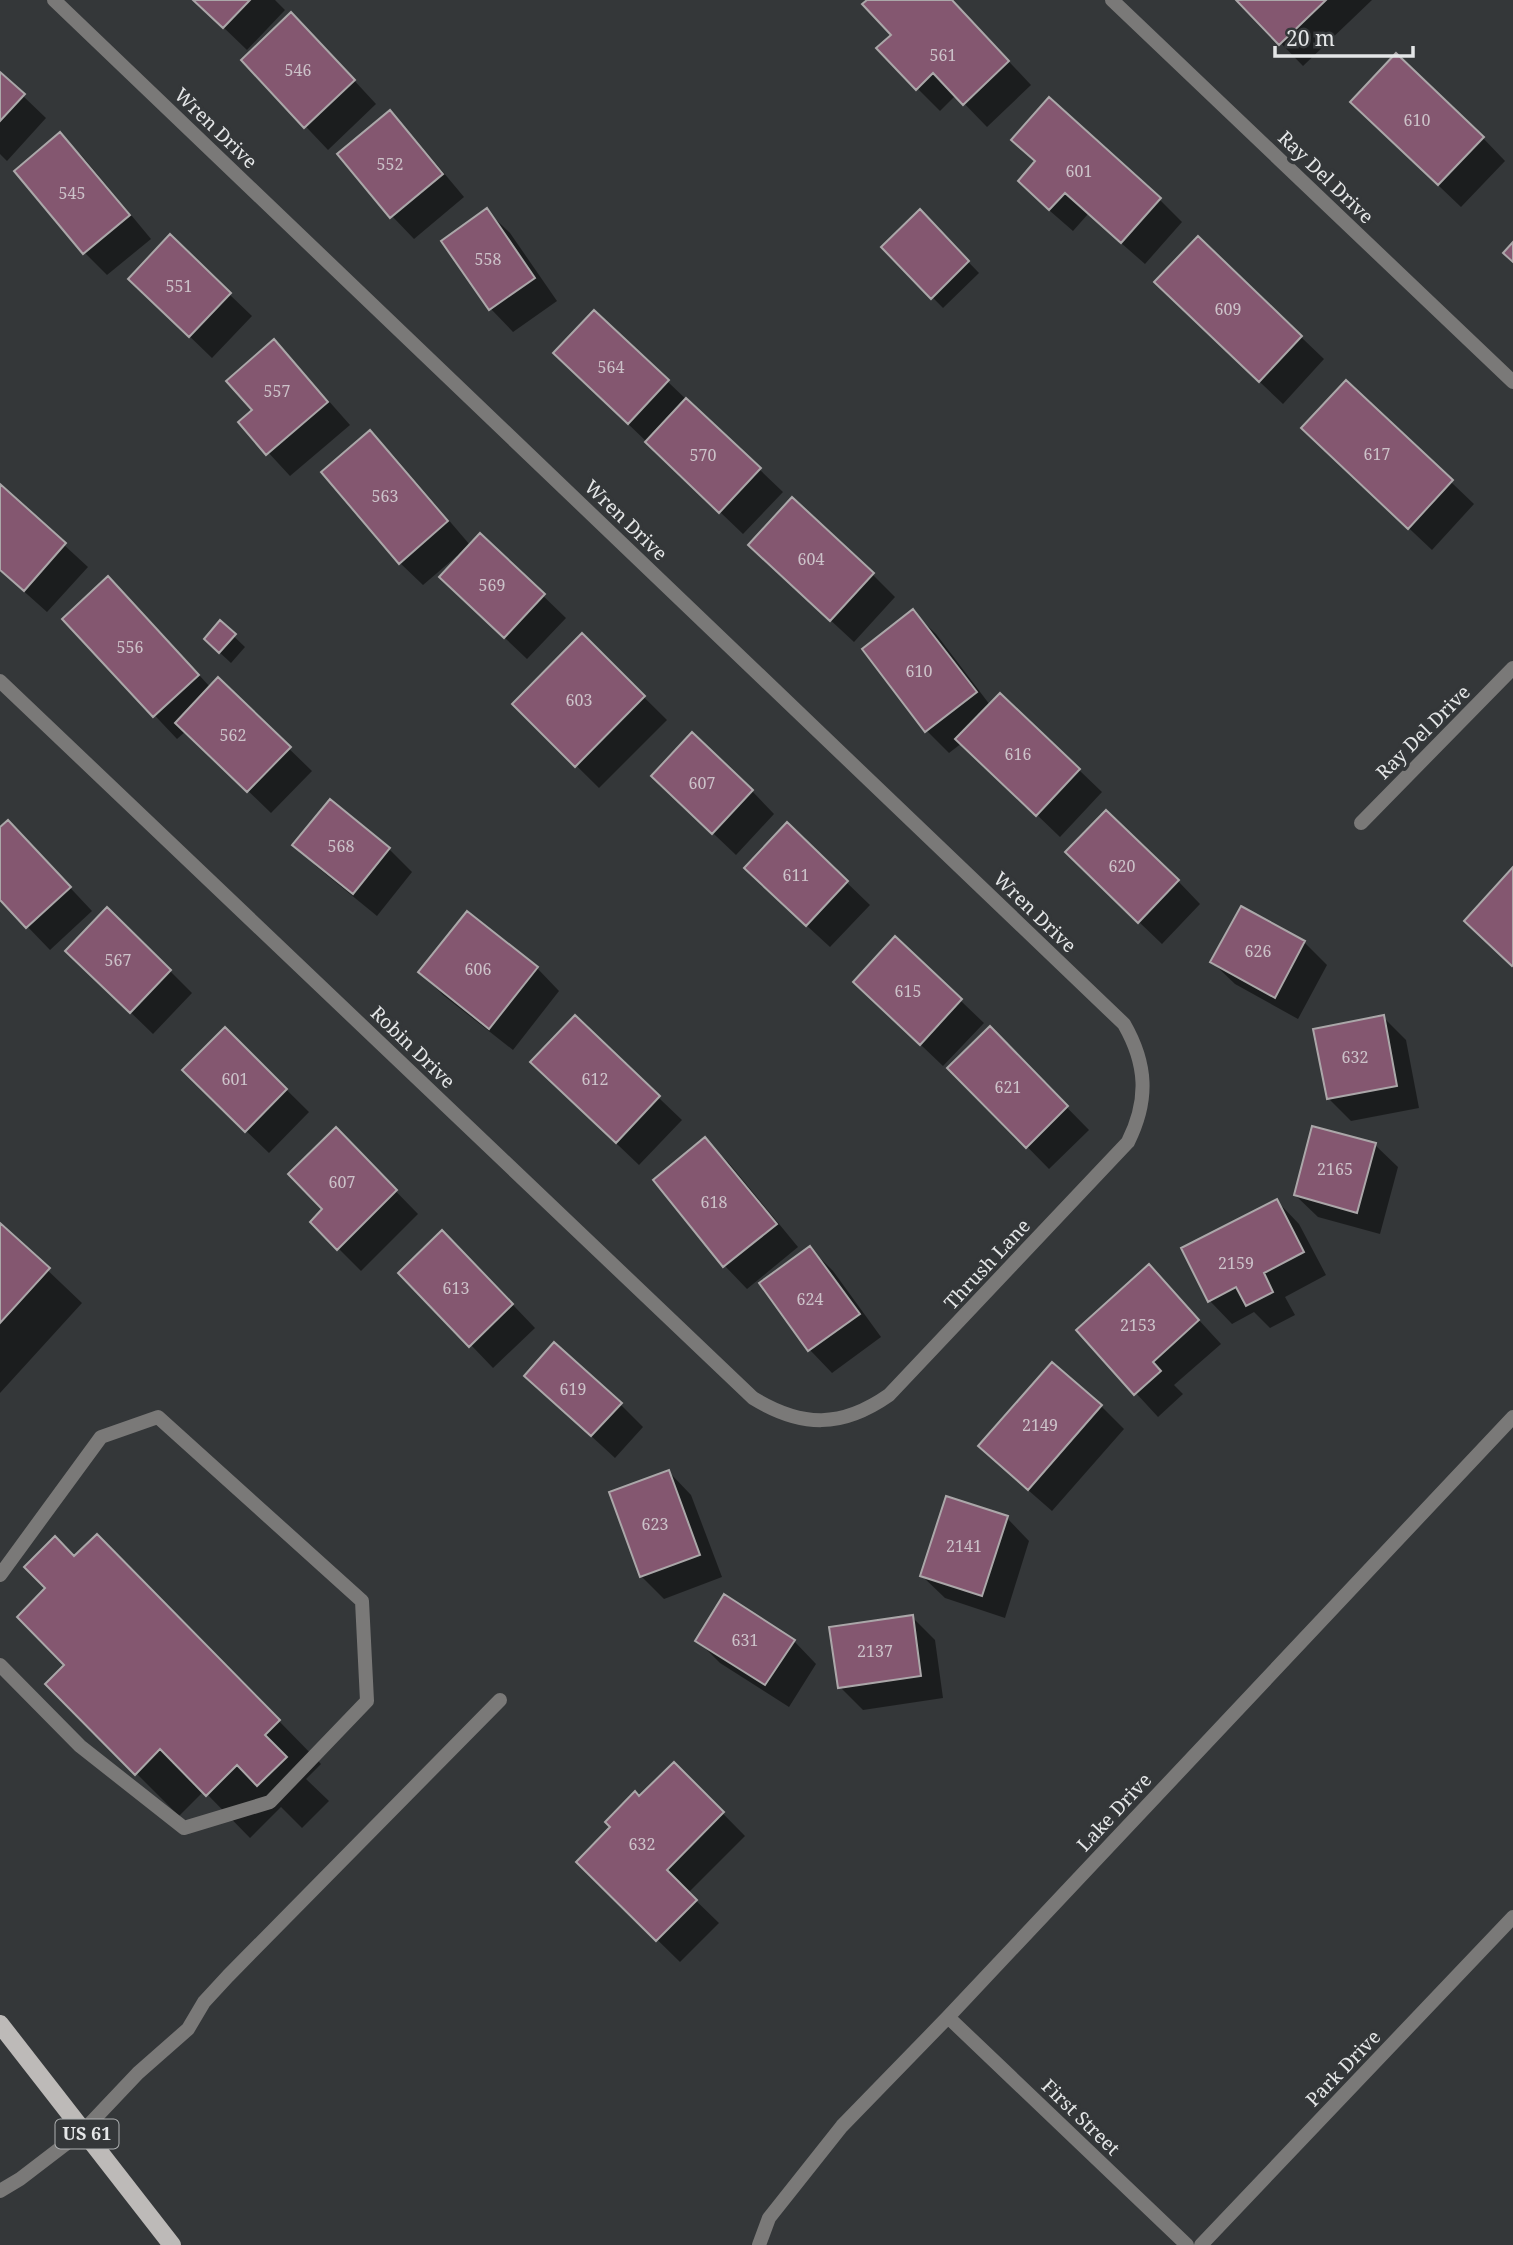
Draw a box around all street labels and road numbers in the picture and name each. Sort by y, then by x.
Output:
street label: Wren Drive [169,82,263,174]
street label: Ray Del Drive [1273,125,1379,229]
street label: Wren Drive [579,474,673,566]
street label: Ray Del Drive [1370,679,1476,785]
street label: Wren Drive [988,866,1082,958]
street label: Robin Drive [365,1000,461,1094]
street label: Thrush Lane [938,1213,1036,1315]
street label: Lake Drive [1071,1767,1157,1857]
street label: Park Drive [1300,2024,1386,2112]
street label: First Street [1036,2073,1126,2161]
road number: US 61 [56,2120,119,2148]

